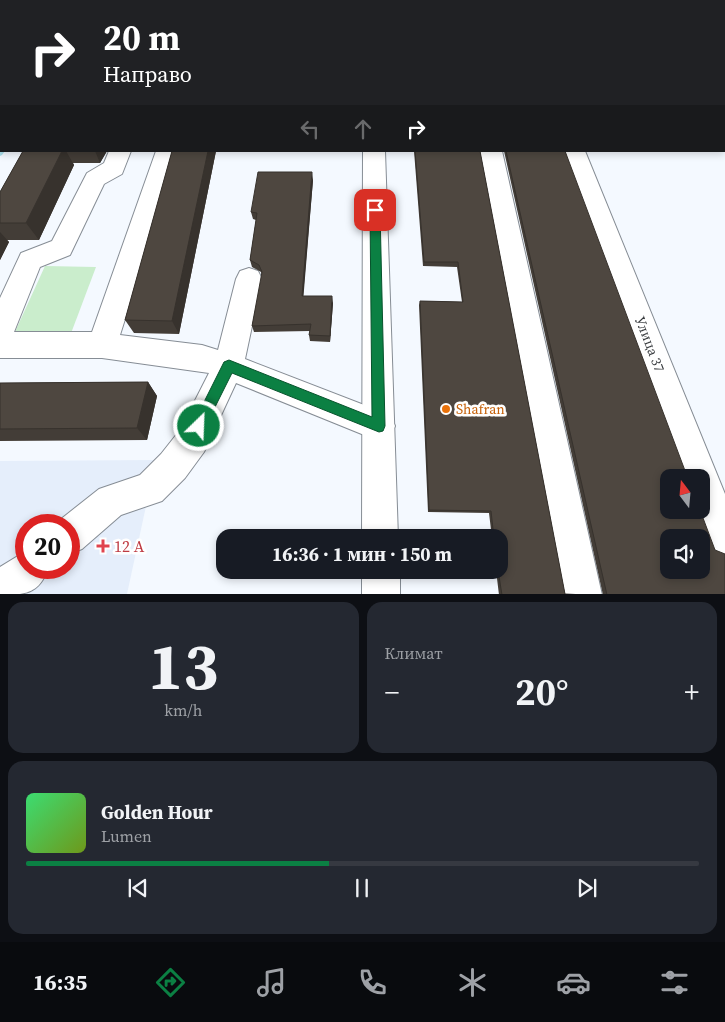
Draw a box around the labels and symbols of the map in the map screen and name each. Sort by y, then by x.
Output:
pin [354,189,396,231]
street label: Улица 37 [630,313,670,375]
position arrow [172,399,224,451]
place label: Shafran [456,399,505,419]
marker: Shafran [440,403,452,415]
north arrow [660,469,710,519]
speed limit sign: 20 [15,514,80,579]
place label: 12 А [114,535,145,557]
marker: 12 А [96,539,110,553]

